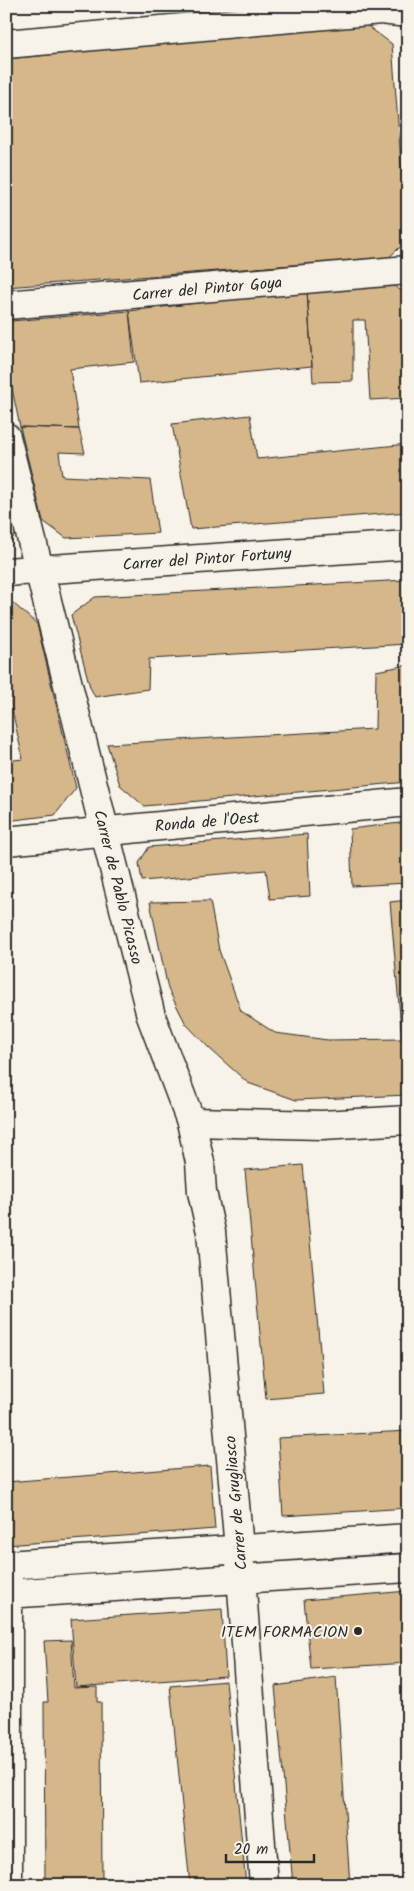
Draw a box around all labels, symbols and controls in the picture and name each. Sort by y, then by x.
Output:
street label: Carrer del Pintor Goya [131,270,283,308]
street label: Carrer del Pintor Fortuny [122,541,293,578]
street label: Ronda de l'Oest [154,805,261,840]
street label: Carrer de Pablo Picasso [86,808,149,967]
street label: Carrer de Grugliasco [218,1435,255,1571]
place label: ITEM FORMACION [221,1620,348,1645]
marker: ITEM FORMACION [352,1625,364,1637]
scale bar [226,1831,314,1863]
text: 20 m [234,1838,268,1862]

